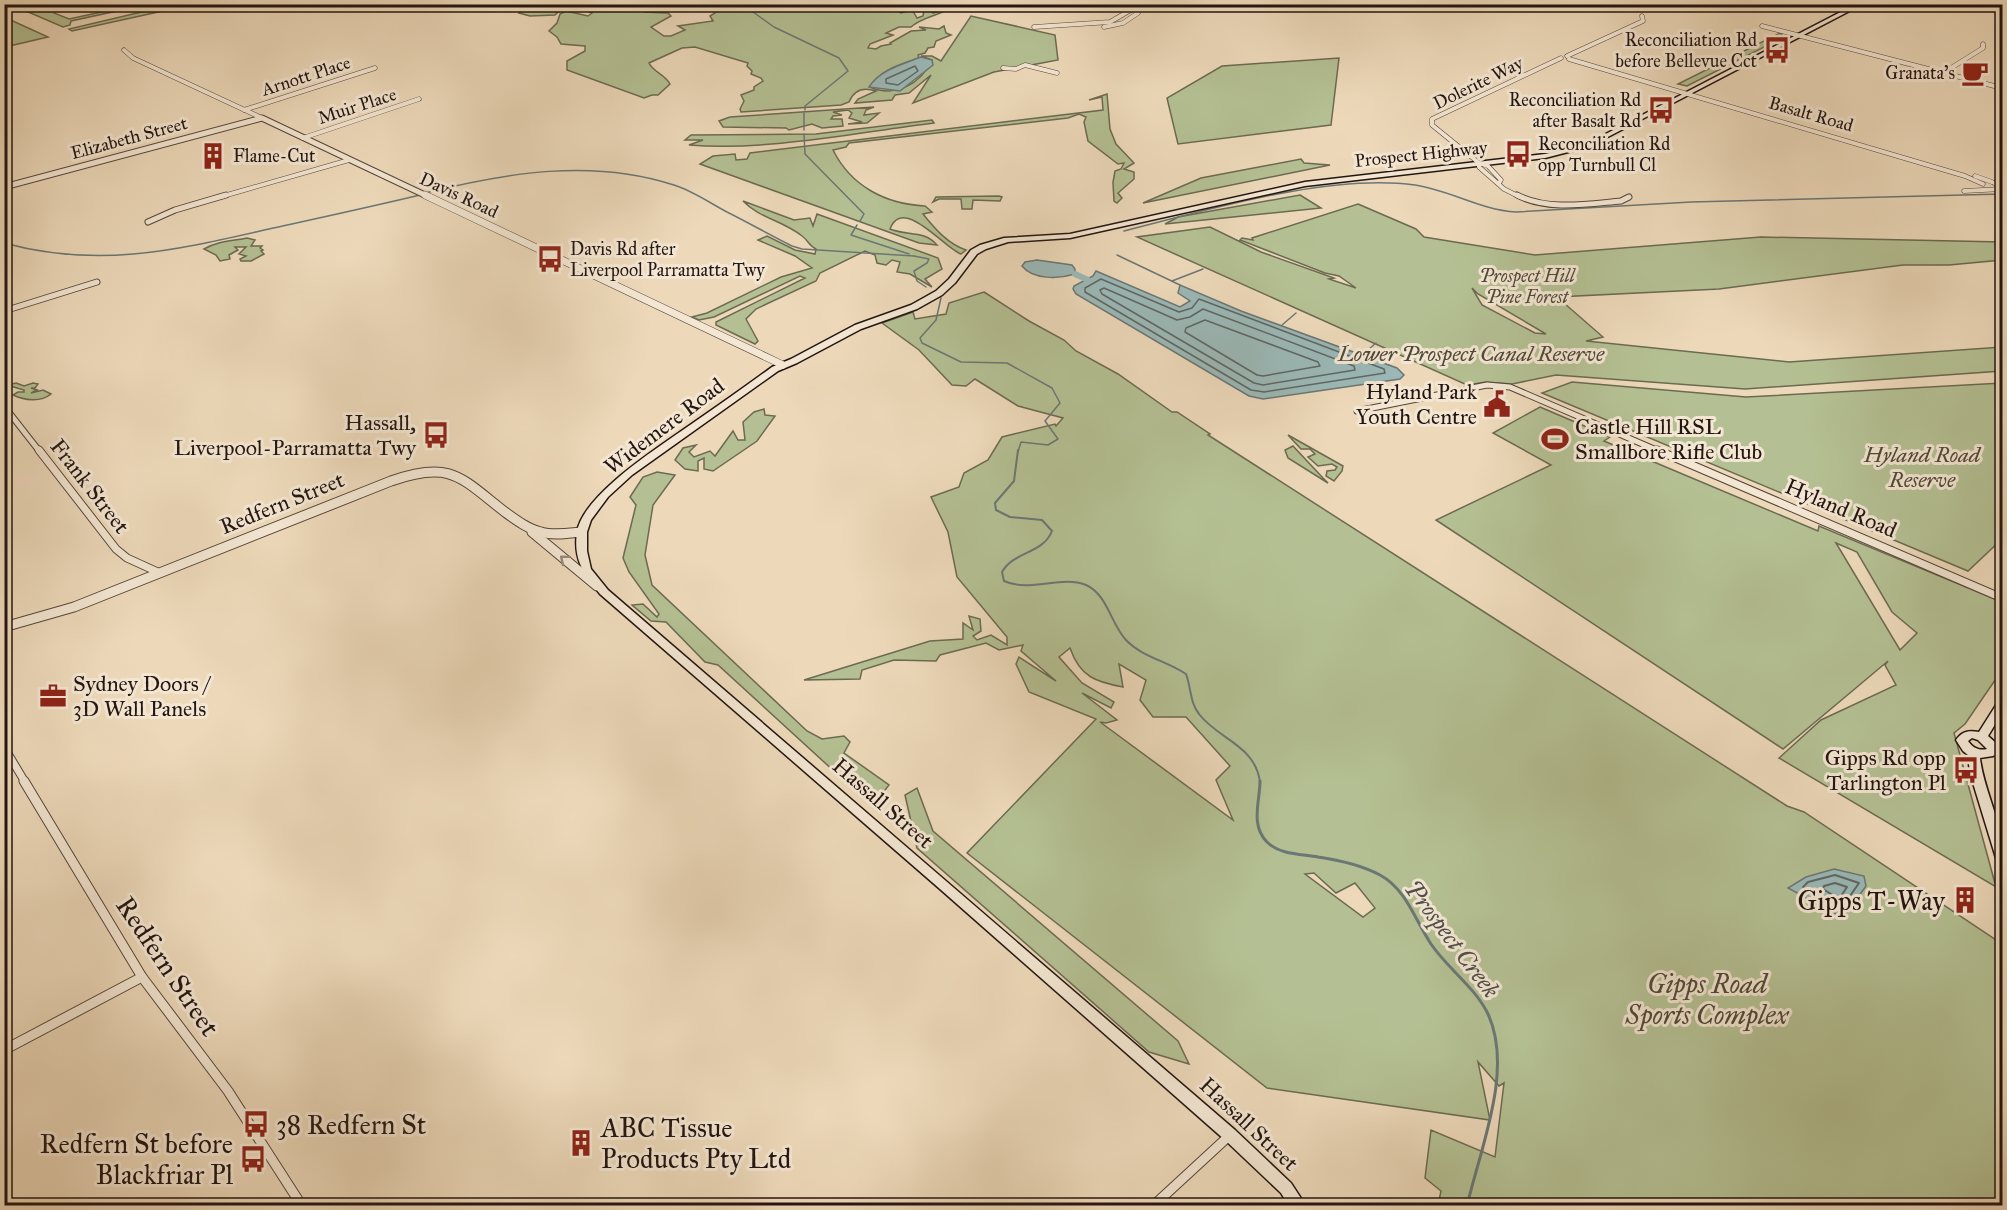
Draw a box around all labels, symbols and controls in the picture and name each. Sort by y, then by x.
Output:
place label: Reconciliation Rd before Bellevue Cct [1615,29,1758,72]
bus stop icon: Reconciliation Rd before Bellevue Cct [1762,35,1792,65]
street label: Arnott Place [258,51,353,101]
street label: Dolerite Way [1430,52,1527,114]
cafe icon: Granata's [1960,58,1990,88]
place label: Granata's [1885,62,1955,84]
street label: Muir Place [315,83,399,129]
place label: Reconciliation Rd after Basalt Rd [1509,89,1641,132]
street label: Basalt Road [1766,91,1856,137]
bus stop icon: Reconciliation Rd after Basalt Rd [1646,95,1676,125]
street label: Elizabeth Street [68,112,190,164]
place label: Reconciliation Rd opp Turnbull Cl [1538,133,1670,176]
street label: Prospect Highway [1354,136,1489,173]
bus stop icon: Reconciliation Rd opp Turnbull Cl [1503,139,1533,169]
building icon: Flame-Cut [198,141,228,171]
place label: Flame-Cut [233,145,316,167]
street label: Davis Road [416,167,502,223]
place label: Davis Rd after Liverpool Parramatta Twy [570,238,765,281]
bus stop icon: Davis Rd after Liverpool Parramatta Twy [535,244,565,274]
park label: Prospect Hill Pine Forest [1480,265,1577,308]
park label: Lower Prospect Canal Reserve [1337,340,1605,367]
street label: Widemere Road [599,372,729,480]
place label: Hyland Park Youth Centre [1356,378,1478,430]
public building icon: Hyland Park Youth Centre [1482,389,1512,419]
place label: Hassall, Liverpool-Parramatta Twy [174,409,417,461]
place label: Castle Hill RSL Smallbore Rifle Club [1575,413,1762,465]
bus stop icon: Hassall, Liverpool-Parramatta Twy [421,420,451,450]
sports icon: Castle Hill RSL Smallbore Rifle Club [1540,424,1570,454]
street label: Frank Street [45,433,136,539]
park label: Hyland Road Reserve [1863,441,1982,493]
street label: Redfern Street [216,466,348,540]
street label: Hyland Road [1781,472,1901,544]
one-way arrow [560,555,571,566]
place label: Sydney Doors / 3D Wall Panels [73,670,211,722]
office icon: Sydney Doors / 3D Wall Panels [38,681,68,711]
place label: Gipps Rd opp Tarlington Pl [1825,744,1946,796]
street label: Hassall Street [827,752,939,854]
bus stop icon: Gipps Rd opp Tarlington Pl [1951,755,1981,785]
water label: Prospect Creek [1398,874,1506,1004]
place label: Gipps T-Way [1798,884,1946,917]
building icon: Gipps T-Way [1950,885,1980,915]
street label: Redfern Street [109,890,227,1042]
park label: Gipps Road Sports Complex [1625,967,1790,1032]
street label: Hassall Street [1194,1072,1304,1177]
place label: 38 Redfern St [276,1108,427,1141]
bus stop icon: 38 Redfern St [241,1109,271,1139]
place label: ABC Tissue Products Pty Ltd [600,1111,792,1175]
place label: Redfern St before Blackfriar Pl [40,1127,234,1191]
building icon: ABC Tissue Products Pty Ltd [566,1128,596,1158]
bus stop icon: Redfern St before Blackfriar Pl [238,1144,268,1174]

